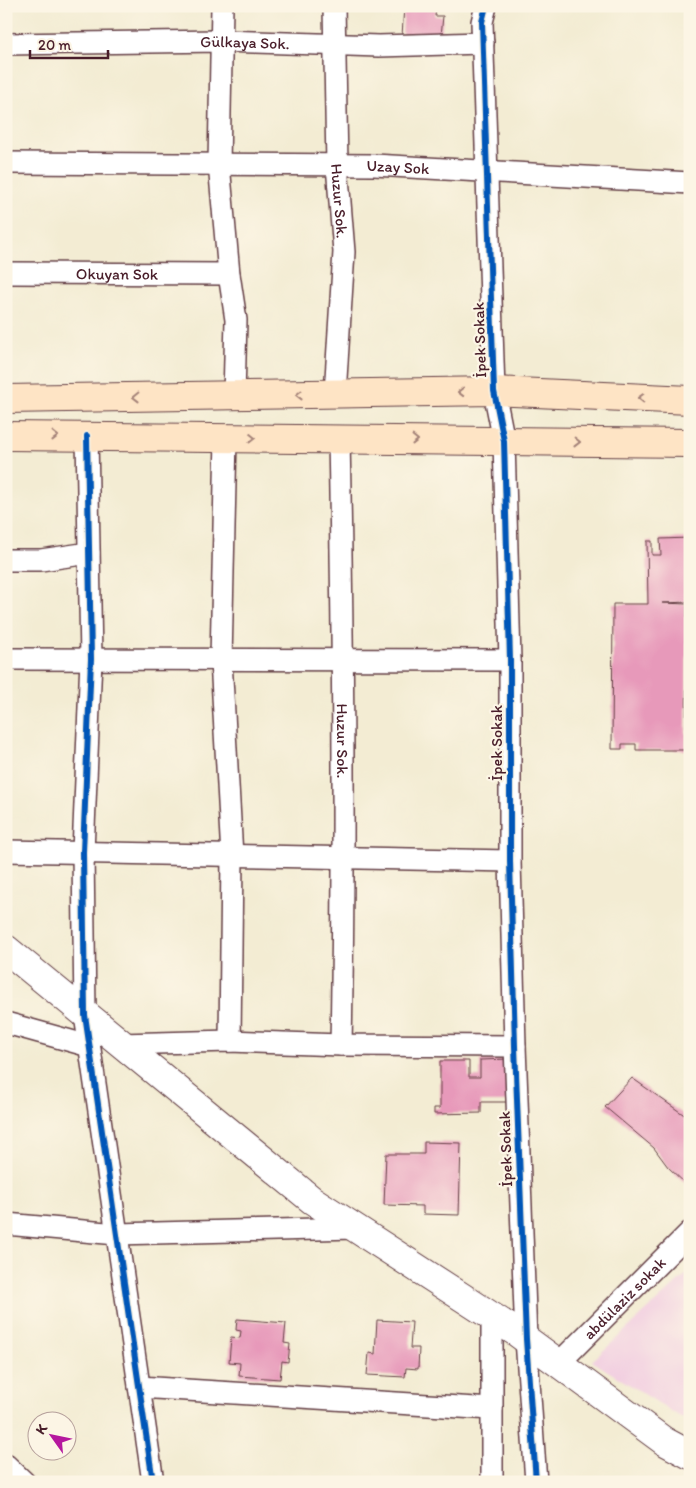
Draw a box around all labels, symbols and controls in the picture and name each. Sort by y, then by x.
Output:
scale bar [30,28,108,60]
street label: Gülkaya Sok. [200,32,290,53]
text: 20 m [38,36,72,54]
street label: Uzay Sok [367,156,431,178]
street label: Huzur Sok. [327,163,352,239]
street label: Okuyan Sok [76,264,159,284]
street label: İpek Sokak [469,301,490,378]
one-way arrow [457,387,464,397]
one-way arrow [294,389,302,400]
one-way arrow [132,392,140,402]
one-way arrow [637,392,645,403]
one-way arrow [52,431,59,441]
one-way arrow [249,433,257,443]
one-way arrow [412,435,419,445]
one-way arrow [574,437,582,447]
street label: Huzur Sok. [333,703,352,779]
street label: İpek Sokak [487,704,506,781]
street label: İpek Sokak [495,1110,516,1187]
street label: abdülaziz sokak [579,1253,670,1343]
north arrow [28,1410,78,1460]
text: K [32,1420,52,1438]

